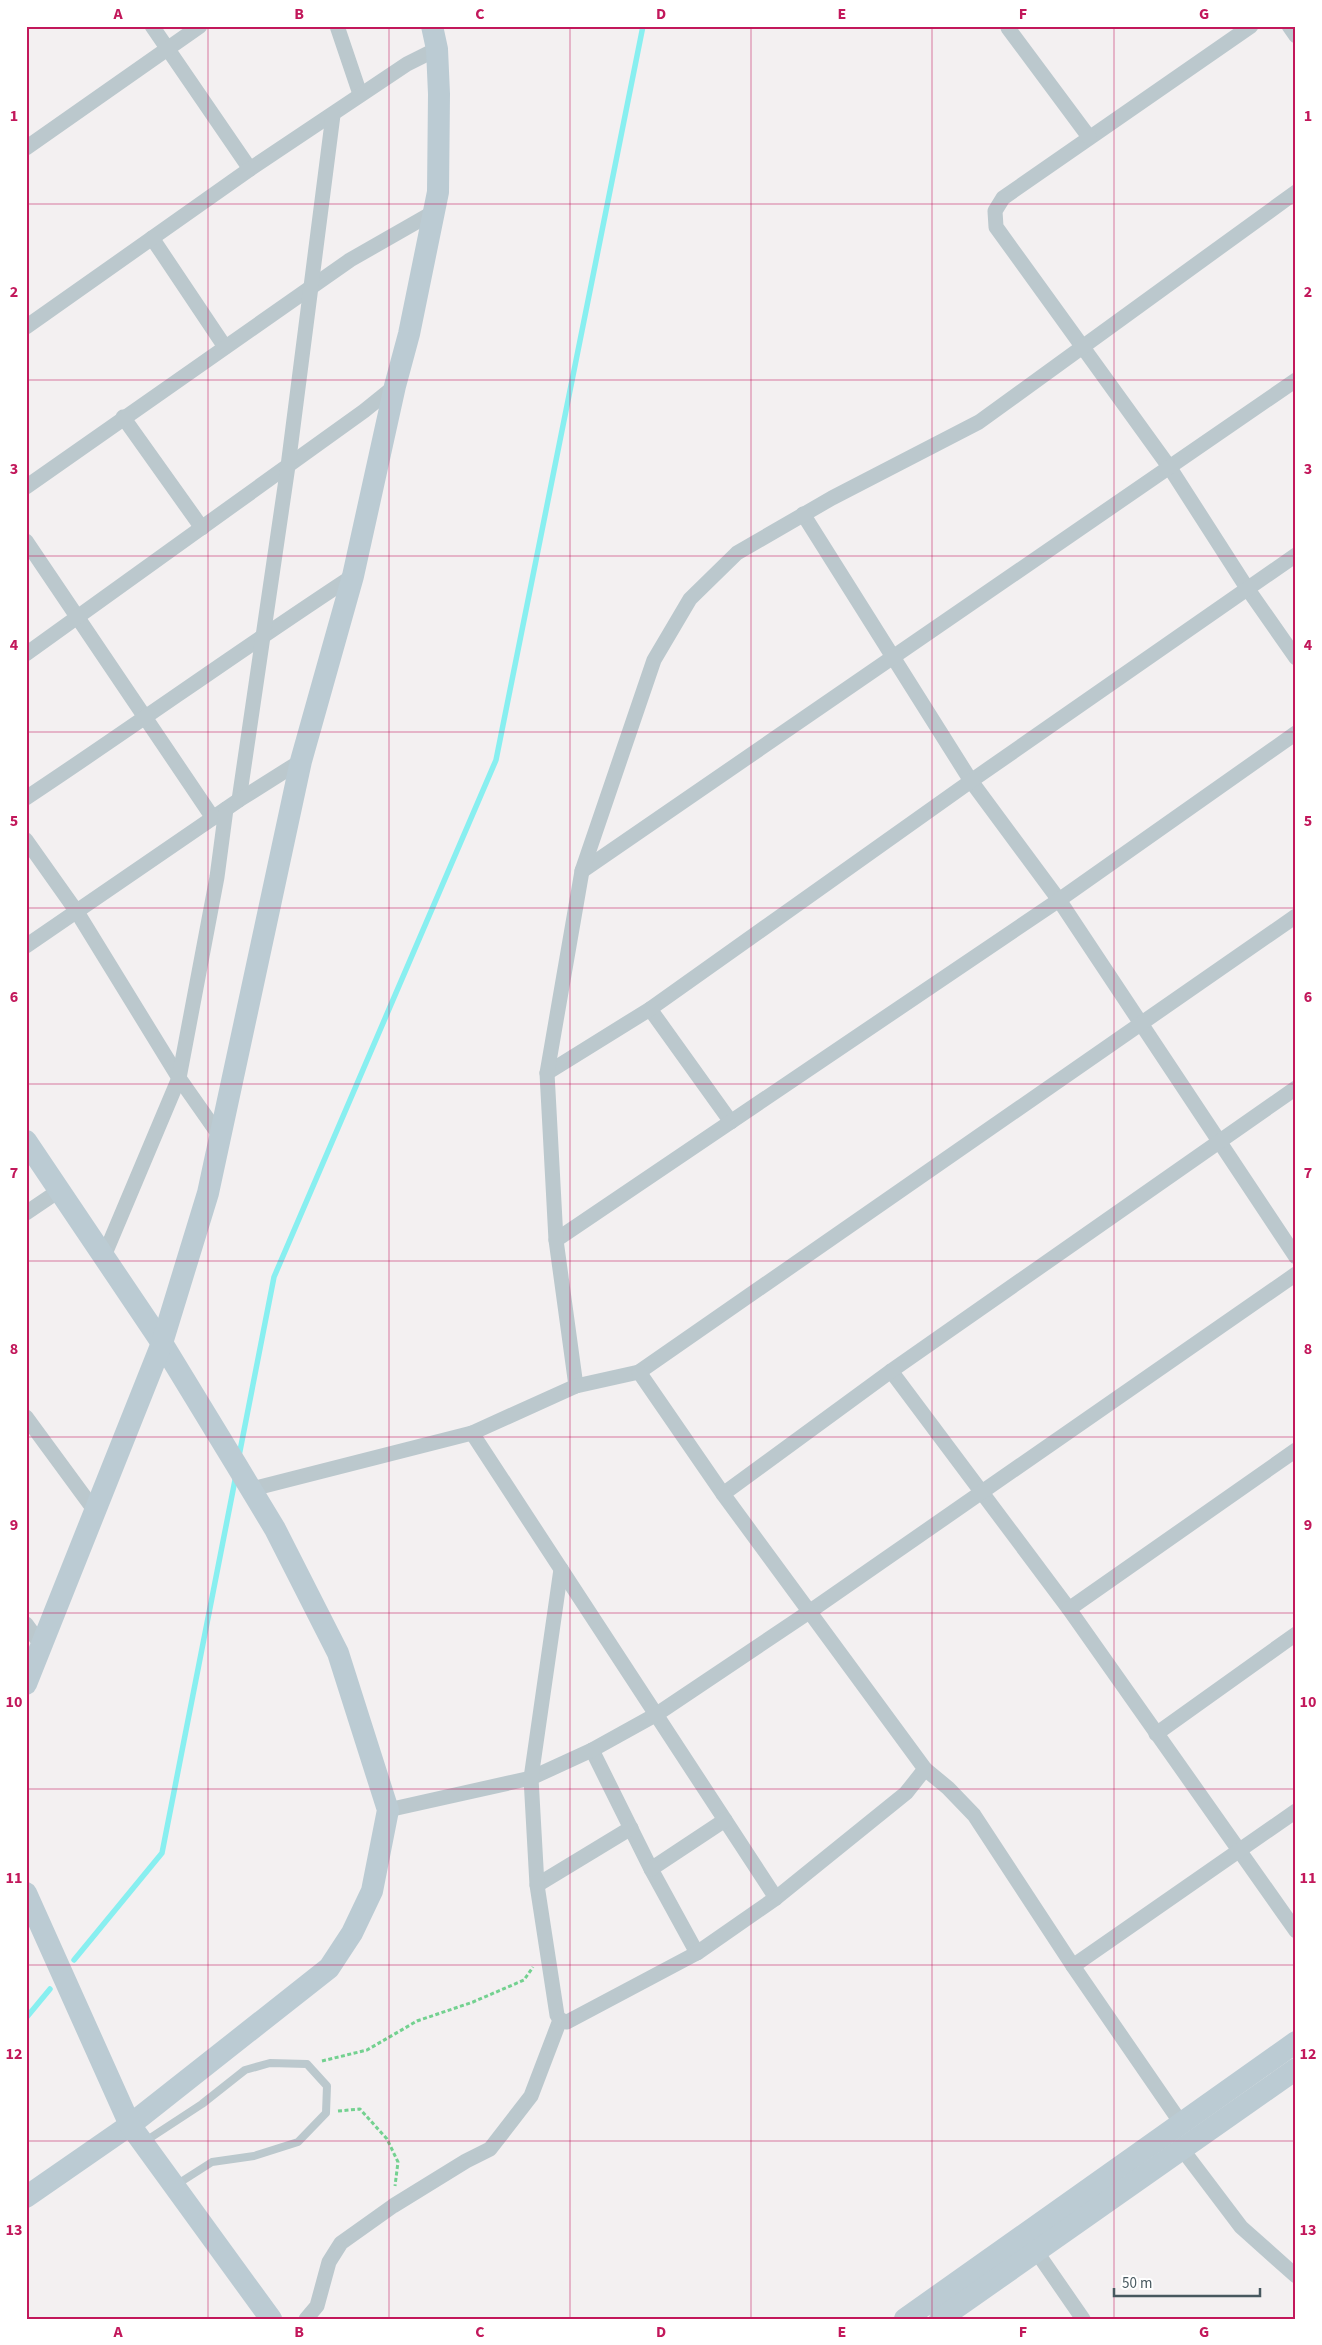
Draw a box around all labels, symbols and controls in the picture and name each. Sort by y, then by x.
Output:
text: A [112,3,123,25]
text: B [294,3,304,25]
text: C [475,3,485,25]
text: D [656,3,666,25]
text: E [838,3,846,25]
text: F [1019,3,1027,25]
text: G [1199,3,1209,25]
text: 1 [10,105,18,127]
text: 1 [1304,105,1312,127]
text: 2 [10,281,18,303]
text: 2 [1304,281,1312,303]
text: 3 [10,458,18,480]
text: 3 [1304,458,1312,480]
text: 4 [10,634,19,656]
text: 4 [1304,634,1313,656]
text: 5 [10,810,18,832]
text: 5 [1304,810,1312,832]
text: 6 [10,986,18,1008]
text: 6 [1304,986,1312,1008]
text: 7 [10,1162,18,1184]
text: 7 [1304,1162,1312,1184]
text: 8 [10,1338,18,1360]
text: 8 [1304,1338,1312,1360]
text: 9 [10,1514,18,1536]
text: 9 [1304,1514,1312,1536]
text: 10 [6,1691,22,1713]
text: 10 [1300,1691,1316,1713]
text: 11 [6,1867,22,1889]
text: 11 [1300,1867,1316,1889]
text: 12 [6,2043,22,2065]
text: 12 [1300,2043,1316,2065]
text: 13 [6,2219,22,2241]
text: 13 [1300,2219,1316,2241]
scale bar [1114,2265,1261,2297]
text: 50 m [1122,2273,1152,2294]
text: A [112,2321,123,2343]
text: B [294,2321,304,2343]
text: C [475,2321,485,2343]
text: D [656,2321,666,2343]
text: E [838,2321,846,2343]
text: F [1019,2321,1027,2343]
text: G [1199,2321,1209,2343]

